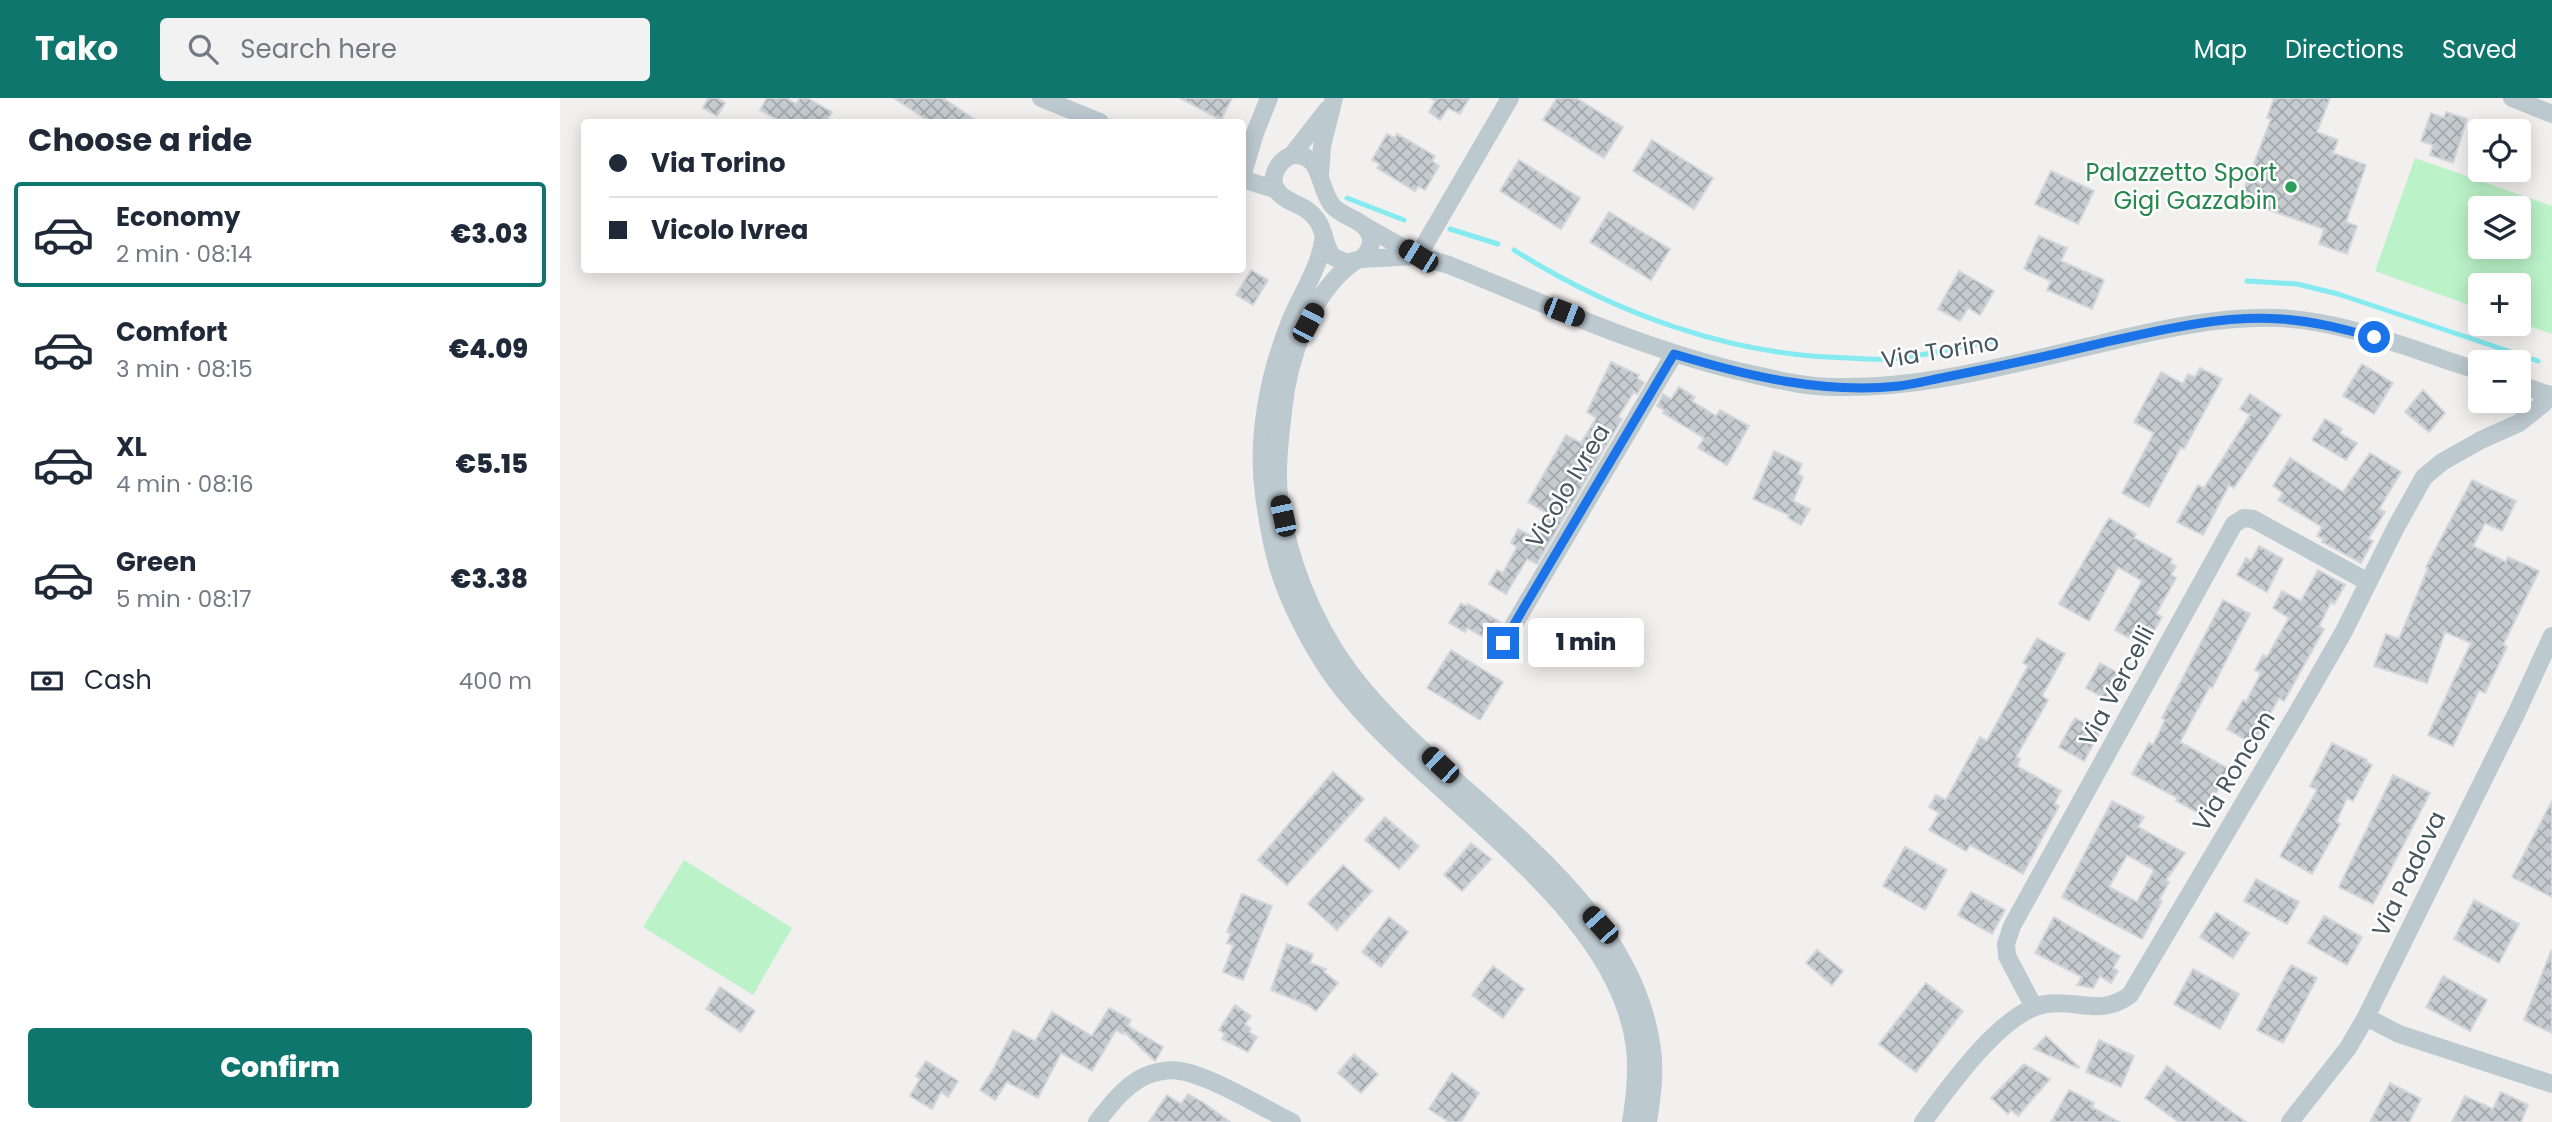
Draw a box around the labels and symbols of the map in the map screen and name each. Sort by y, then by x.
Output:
place label: Palazzetto Sport Gigi Gazzabin [2085,156,2277,217]
marker: Palazzetto Sport Gigi Gazzabin [2283,179,2299,195]
car [1395,236,1442,276]
car [1541,295,1588,329]
car [1289,300,1328,346]
route start [2358,321,2390,353]
street label: Via Torino [1879,325,2001,376]
street label: Vicolo Ivrea [1518,418,1618,554]
car [1269,493,1298,539]
callout: 1 min [1528,618,1643,668]
street label: Via Vercelli [2071,620,2162,752]
route end [1487,627,1519,659]
street label: Via Roncon [2185,704,2283,837]
car [1418,743,1463,787]
street label: Via Padova [2364,805,2453,942]
car [1579,902,1622,948]

